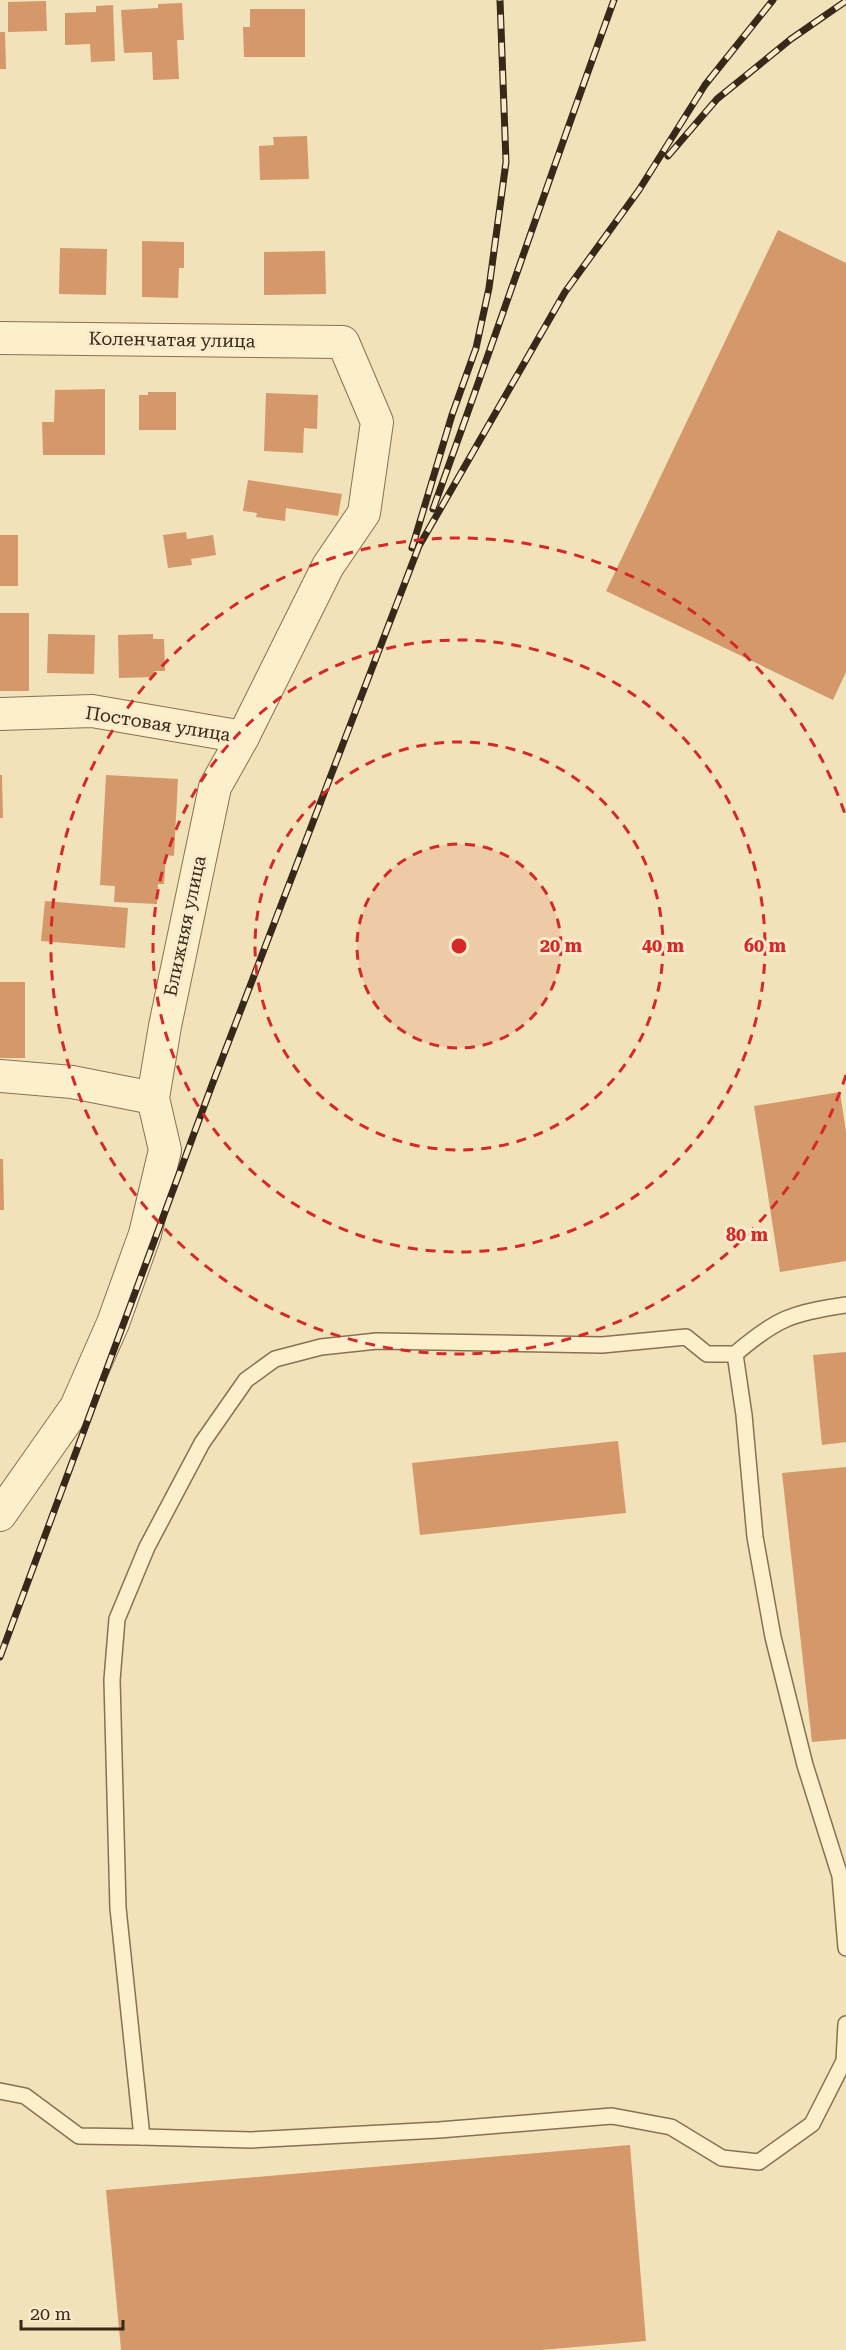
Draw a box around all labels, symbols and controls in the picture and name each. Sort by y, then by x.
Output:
street label: Коленчатая улица [88,328,256,351]
street label: Постовая улица [84,702,232,745]
street label: Ближняя улица [159,853,210,998]
text: 20 m [540,935,583,956]
text: 40 m [642,935,685,956]
text: 60 m [744,935,787,956]
centre of rings [449,936,469,956]
text: 80 m [726,1224,769,1245]
scale bar [21,2293,123,2331]
text: 20 m [30,2303,71,2324]

